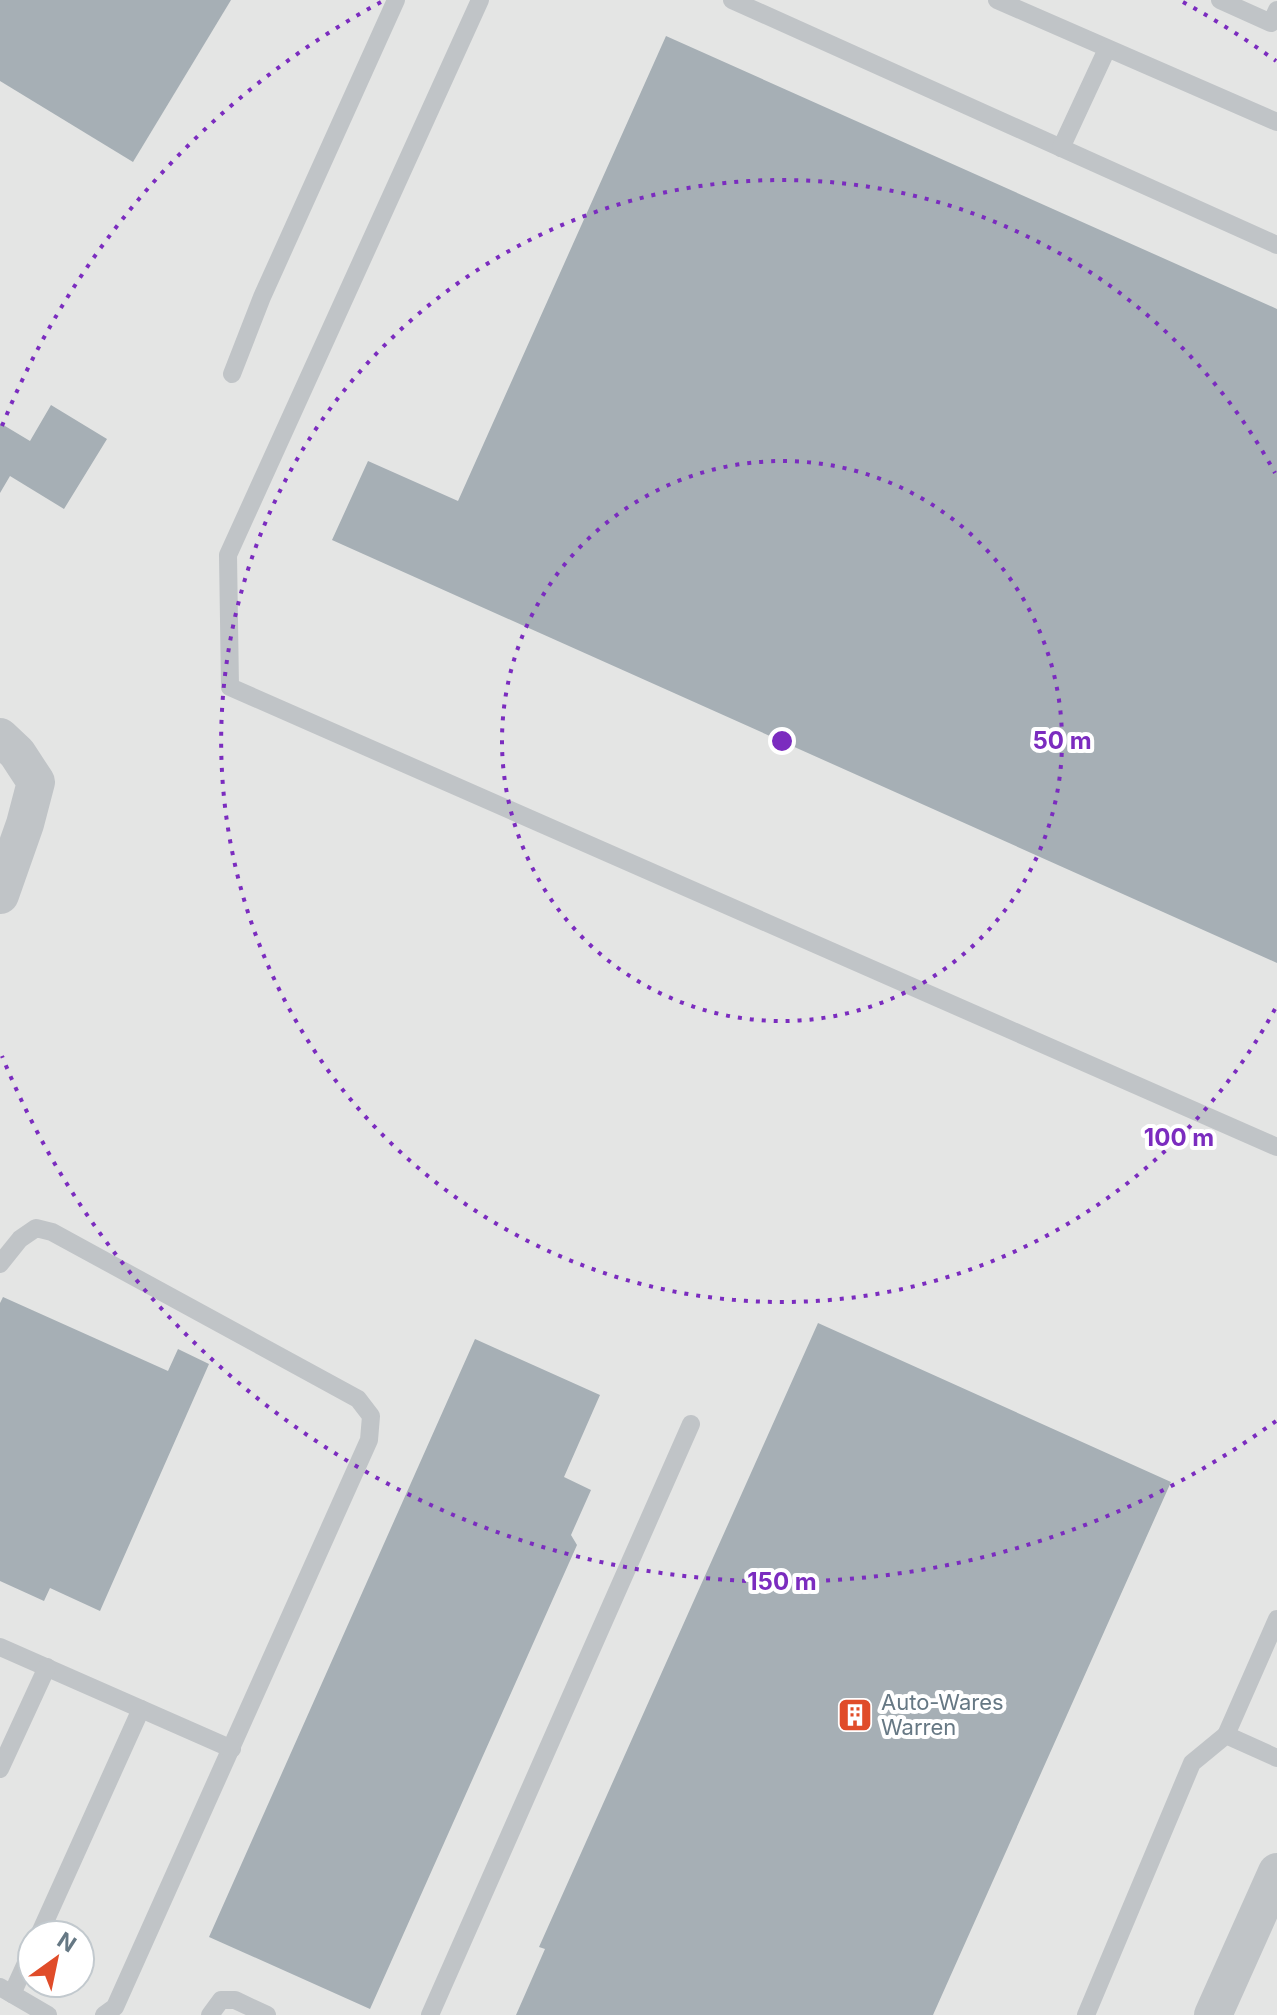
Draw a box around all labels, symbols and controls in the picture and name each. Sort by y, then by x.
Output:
text: 50 m [1032,726,1092,755]
centre of rings [768,727,796,755]
text: 100 m [1144,1123,1214,1152]
text: 150 m [747,1567,817,1596]
place label: Auto-Wares Warren [881,1689,1004,1740]
building icon: Auto-Wares Warren [836,1696,874,1734]
north arrow [16,1919,96,1999]
text: N [53,1927,81,1958]

